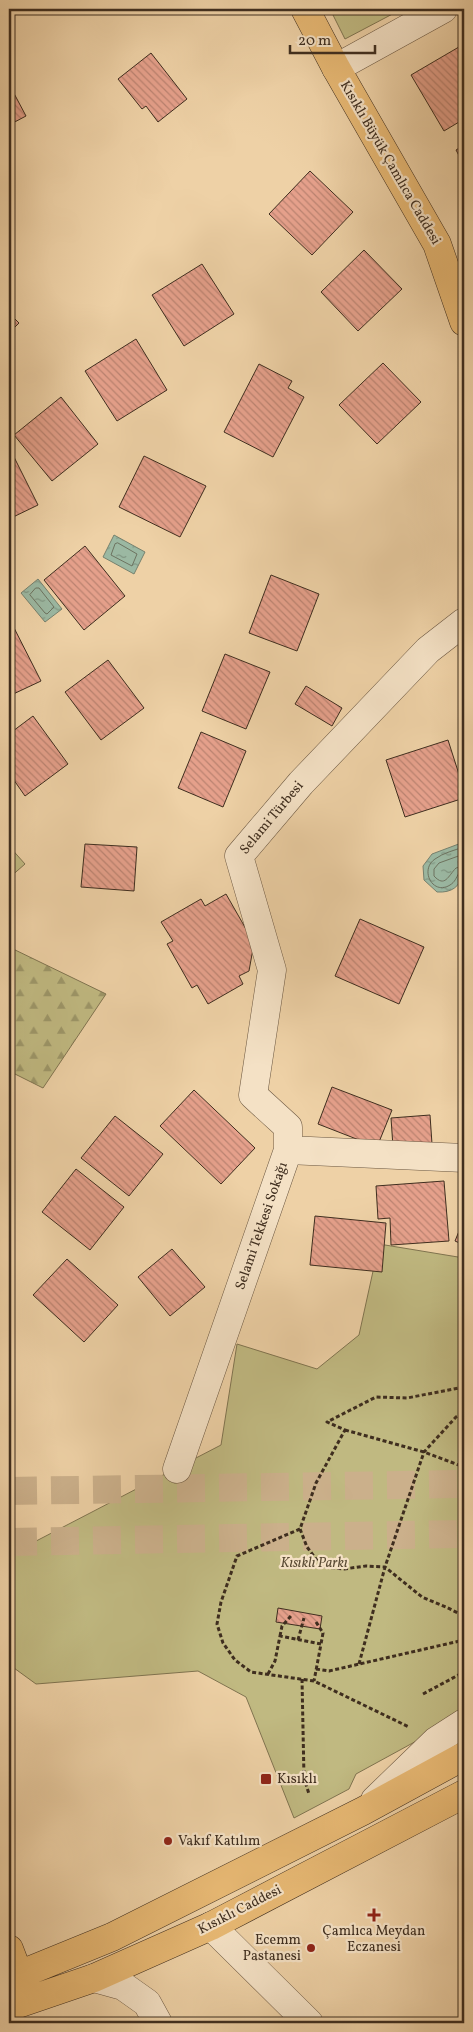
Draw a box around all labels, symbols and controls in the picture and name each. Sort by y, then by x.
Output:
scale bar [290,22,376,54]
text: 20 m [298,31,331,52]
street label: Kısıklı Büyük Çamlıca Caddesi [335,77,445,249]
street label: Selami Türbesi [236,777,308,859]
street label: Selami Tekkesi Sokağı [231,1160,293,1292]
park label: Kısıklı Parkı [280,1554,348,1573]
place label: Kısıklı [277,1770,317,1789]
marker: Kısıklı [259,1772,273,1786]
place label: Vakıf Katılım [178,1832,260,1851]
marker: Vakıf Katılım [162,1835,174,1847]
street label: Kısıklı Caddesi [195,1881,285,1939]
marker: Çamlıca Meydan Eczanesi [368,1909,380,1921]
place label: Çamlıca Meydan Eczanesi [323,1922,425,1957]
place label: Ecemm Pastanesi [243,1931,301,1966]
marker: Ecemm Pastanesi [305,1942,317,1954]

